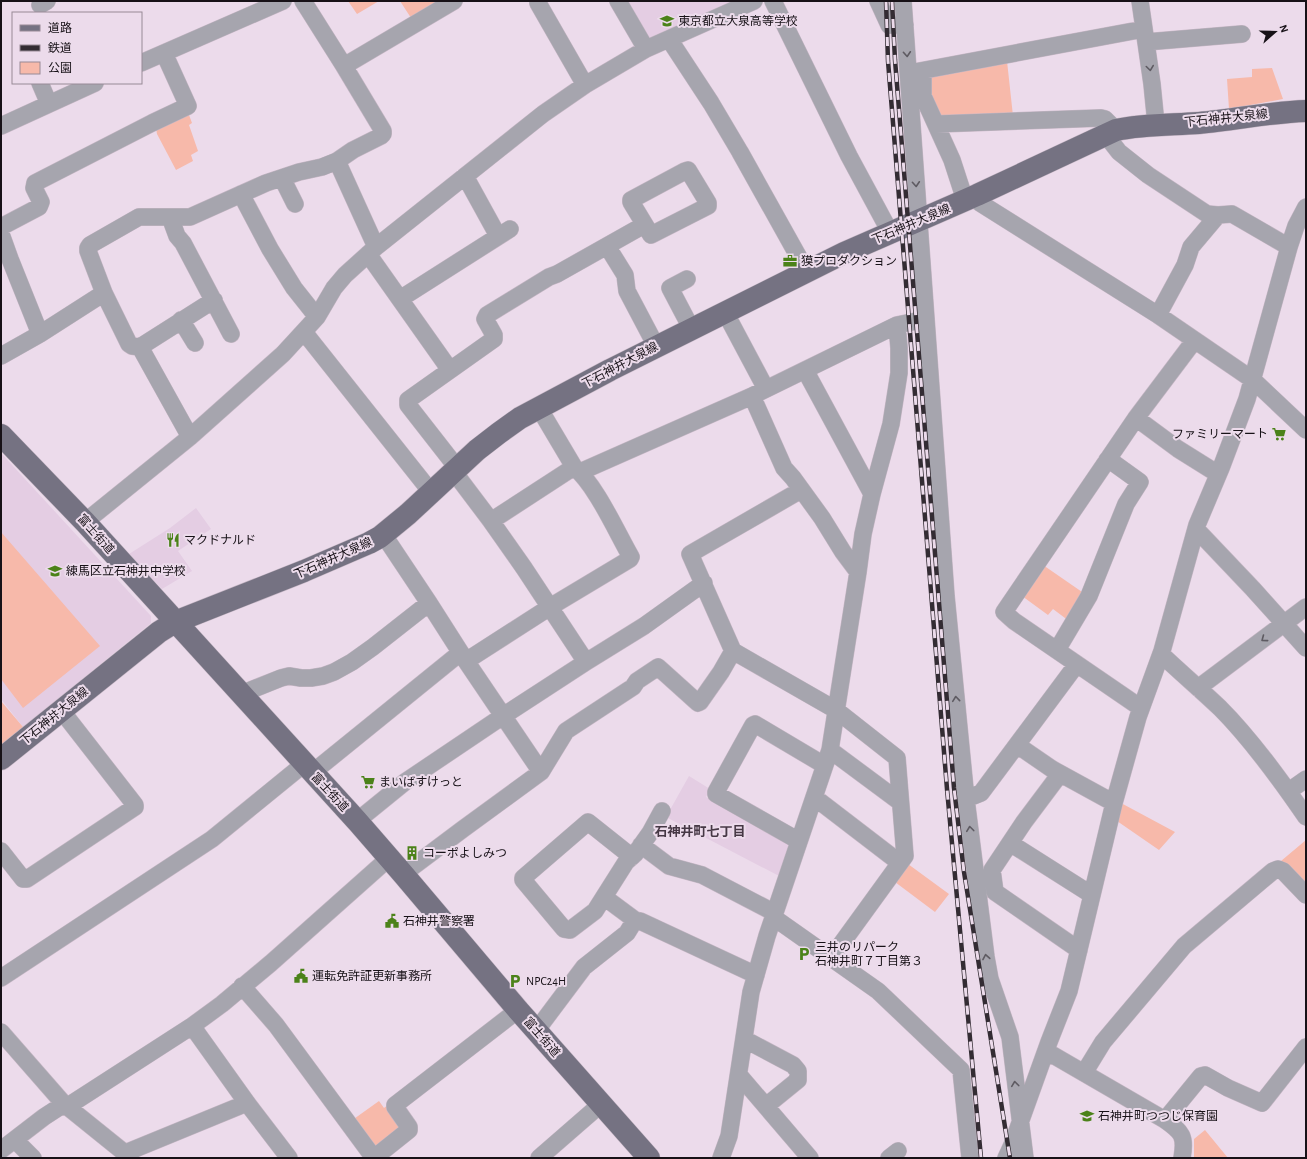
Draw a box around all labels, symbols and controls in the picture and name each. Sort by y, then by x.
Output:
legend [12,12,142,84]
north arrow [1255,12,1295,52]
school or university icon: 東京都立大泉高等学校 [659,13,675,29]
place label: 東京都立大泉高等学校 [678,14,798,27]
text: 道路 [48,21,72,34]
text: N [1277,23,1290,34]
text: 鉄道 [48,41,72,54]
one-way arrow [903,51,912,57]
text: 公園 [48,62,72,74]
one-way arrow [1145,65,1154,71]
street label: 下石神井大泉線 [1183,107,1268,128]
one-way arrow [911,181,920,187]
street label: 下石神井大泉線 [870,201,952,246]
office icon: 獏プロダクション [782,253,798,269]
place label: 獏プロダクション [801,254,897,267]
street label: 下石神井大泉線 [580,339,660,390]
supermarket icon: ファミリーマート [1271,426,1287,442]
place label: ファミリーマート [1172,428,1268,440]
street label: 富士街道 [75,511,117,556]
restaurant icon: マクドナルド [165,532,181,548]
place label: マクドナルド [184,534,256,546]
street label: 下石神井大泉線 [292,535,374,581]
school or university icon: 練馬区立石神井中学校 [47,563,63,579]
place label: 練馬区立石神井中学校 [66,564,186,577]
one-way arrow [1261,634,1268,641]
street label: 下石神井大泉線 [17,684,90,747]
one-way arrow [951,696,960,702]
street label: 富士街道 [309,770,351,814]
supermarket icon: まいばすけっと [360,774,376,790]
place label: まいばすけっと [379,775,463,788]
district label: 石神井町七丁目 [654,824,746,839]
one-way arrow [966,825,975,832]
building icon: コーポよしみつ [404,845,420,861]
place label: コーポよしみつ [423,846,507,859]
public building icon: 石神井警察署 [384,913,400,929]
place label: 石神井警察署 [403,914,475,927]
place label: 三井のリパーク 石神井町７丁目第３ [815,940,923,967]
parking icon: 三井のリパーク 石神井町７丁目第３ [796,946,812,962]
one-way arrow [982,954,991,961]
public building icon: 運転免許証更新事務所 [293,968,309,984]
place label: 運転免許証更新事務所 [312,969,432,982]
parking icon: NPC24H [507,973,523,989]
place label: NPC24H [526,975,566,987]
street label: 富士街道 [522,1014,563,1059]
one-way arrow [1011,1081,1020,1087]
school or university icon: 石神井町つつじ保育園 [1079,1108,1095,1124]
place label: 石神井町つつじ保育園 [1098,1109,1218,1122]

